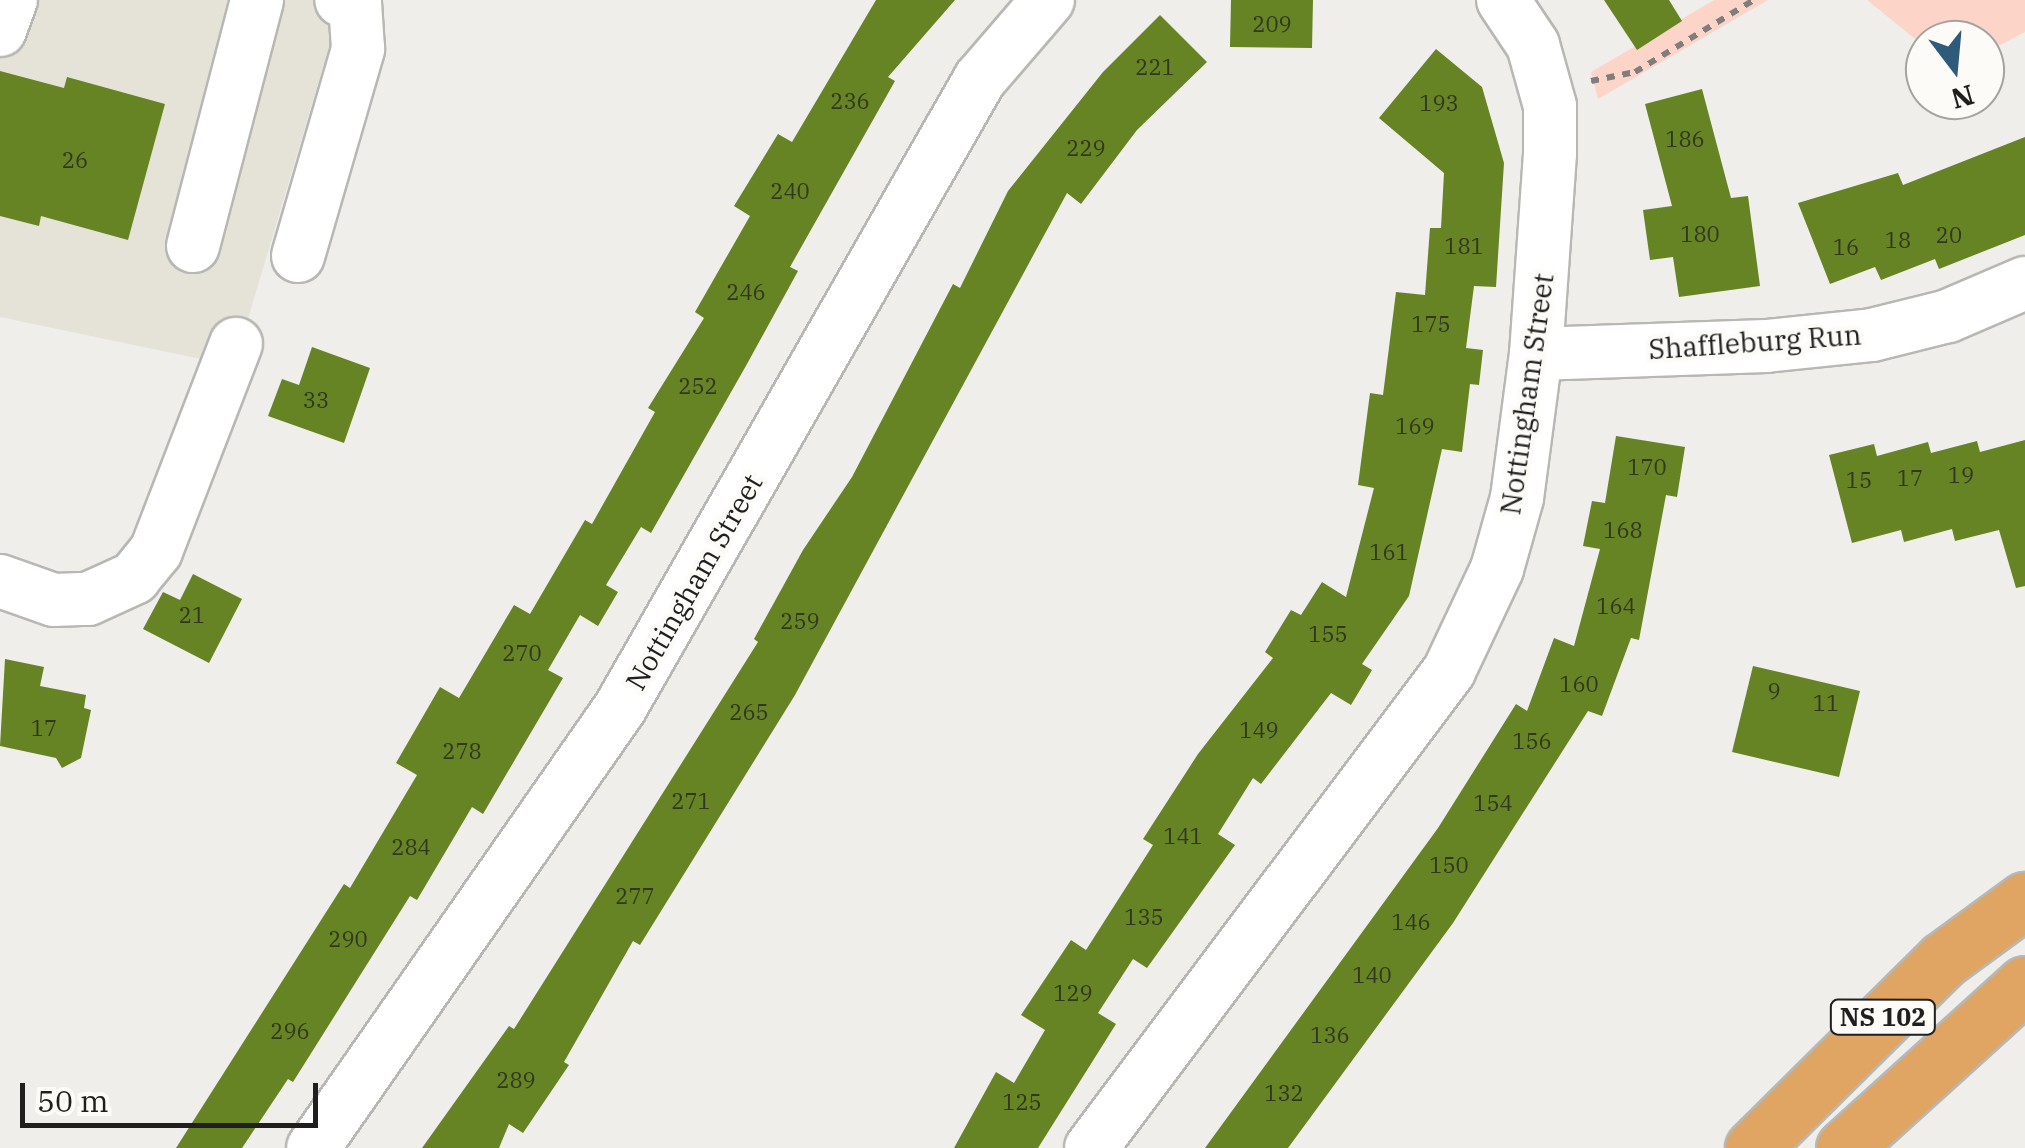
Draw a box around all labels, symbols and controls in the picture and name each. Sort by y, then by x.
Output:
house number: 209 [1252,11,1292,37]
north arrow [1905,20,2005,120]
house number: 221 [1135,54,1175,80]
text: N [1947,77,1979,118]
house number: 236 [830,88,870,114]
house number: 193 [1419,90,1459,116]
house number: 186 [1665,126,1705,152]
house number: 229 [1066,135,1106,161]
house number: 26 [62,147,88,173]
house number: 240 [770,178,810,204]
house number: 180 [1680,221,1720,247]
house number: 20 [1936,222,1962,248]
house number: 18 [1885,227,1911,253]
house number: 181 [1444,233,1484,259]
house number: 16 [1833,234,1859,260]
street label: Nottingham Street [1493,271,1561,517]
house number: 246 [726,279,766,305]
house number: 175 [1411,311,1451,337]
street label: Shaffleburg Run [1647,318,1863,366]
house number: 252 [678,373,718,399]
house number: 33 [303,387,329,413]
house number: 169 [1395,413,1435,439]
house number: 170 [1627,454,1667,480]
house number: 19 [1948,462,1974,488]
house number: 17 [1897,465,1923,491]
house number: 15 [1846,467,1872,493]
street label: Nottingham Street [619,468,769,696]
house number: 168 [1603,517,1643,543]
house number: 161 [1369,539,1409,565]
house number: 164 [1596,593,1636,619]
house number: 21 [179,602,205,628]
house number: 259 [780,608,820,634]
house number: 155 [1308,621,1348,647]
house number: 270 [502,640,542,666]
house number: 160 [1559,671,1599,697]
house number: 9 [1767,678,1781,704]
house number: 11 [1813,690,1839,716]
house number: 265 [729,699,769,725]
house number: 17 [31,715,57,741]
house number: 149 [1239,717,1279,743]
house number: 156 [1512,728,1552,754]
house number: 278 [442,738,482,764]
house number: 271 [671,788,711,814]
house number: 154 [1473,790,1513,816]
house number: 141 [1163,823,1203,849]
house number: 284 [391,834,431,860]
house number: 150 [1429,852,1469,878]
house number: 277 [615,883,655,909]
house number: 135 [1124,904,1164,930]
house number: 146 [1391,909,1431,935]
house number: 290 [328,926,368,952]
house number: 140 [1352,962,1392,988]
house number: 129 [1053,980,1093,1006]
road number: NS 102 [1828,997,1938,1037]
house number: 296 [270,1018,310,1044]
house number: 136 [1310,1022,1350,1048]
scale bar [25,1063,322,1125]
house number: 289 [496,1067,536,1093]
house number: 132 [1264,1080,1304,1106]
text: 50 m [37,1081,109,1120]
house number: 125 [1002,1089,1042,1115]

